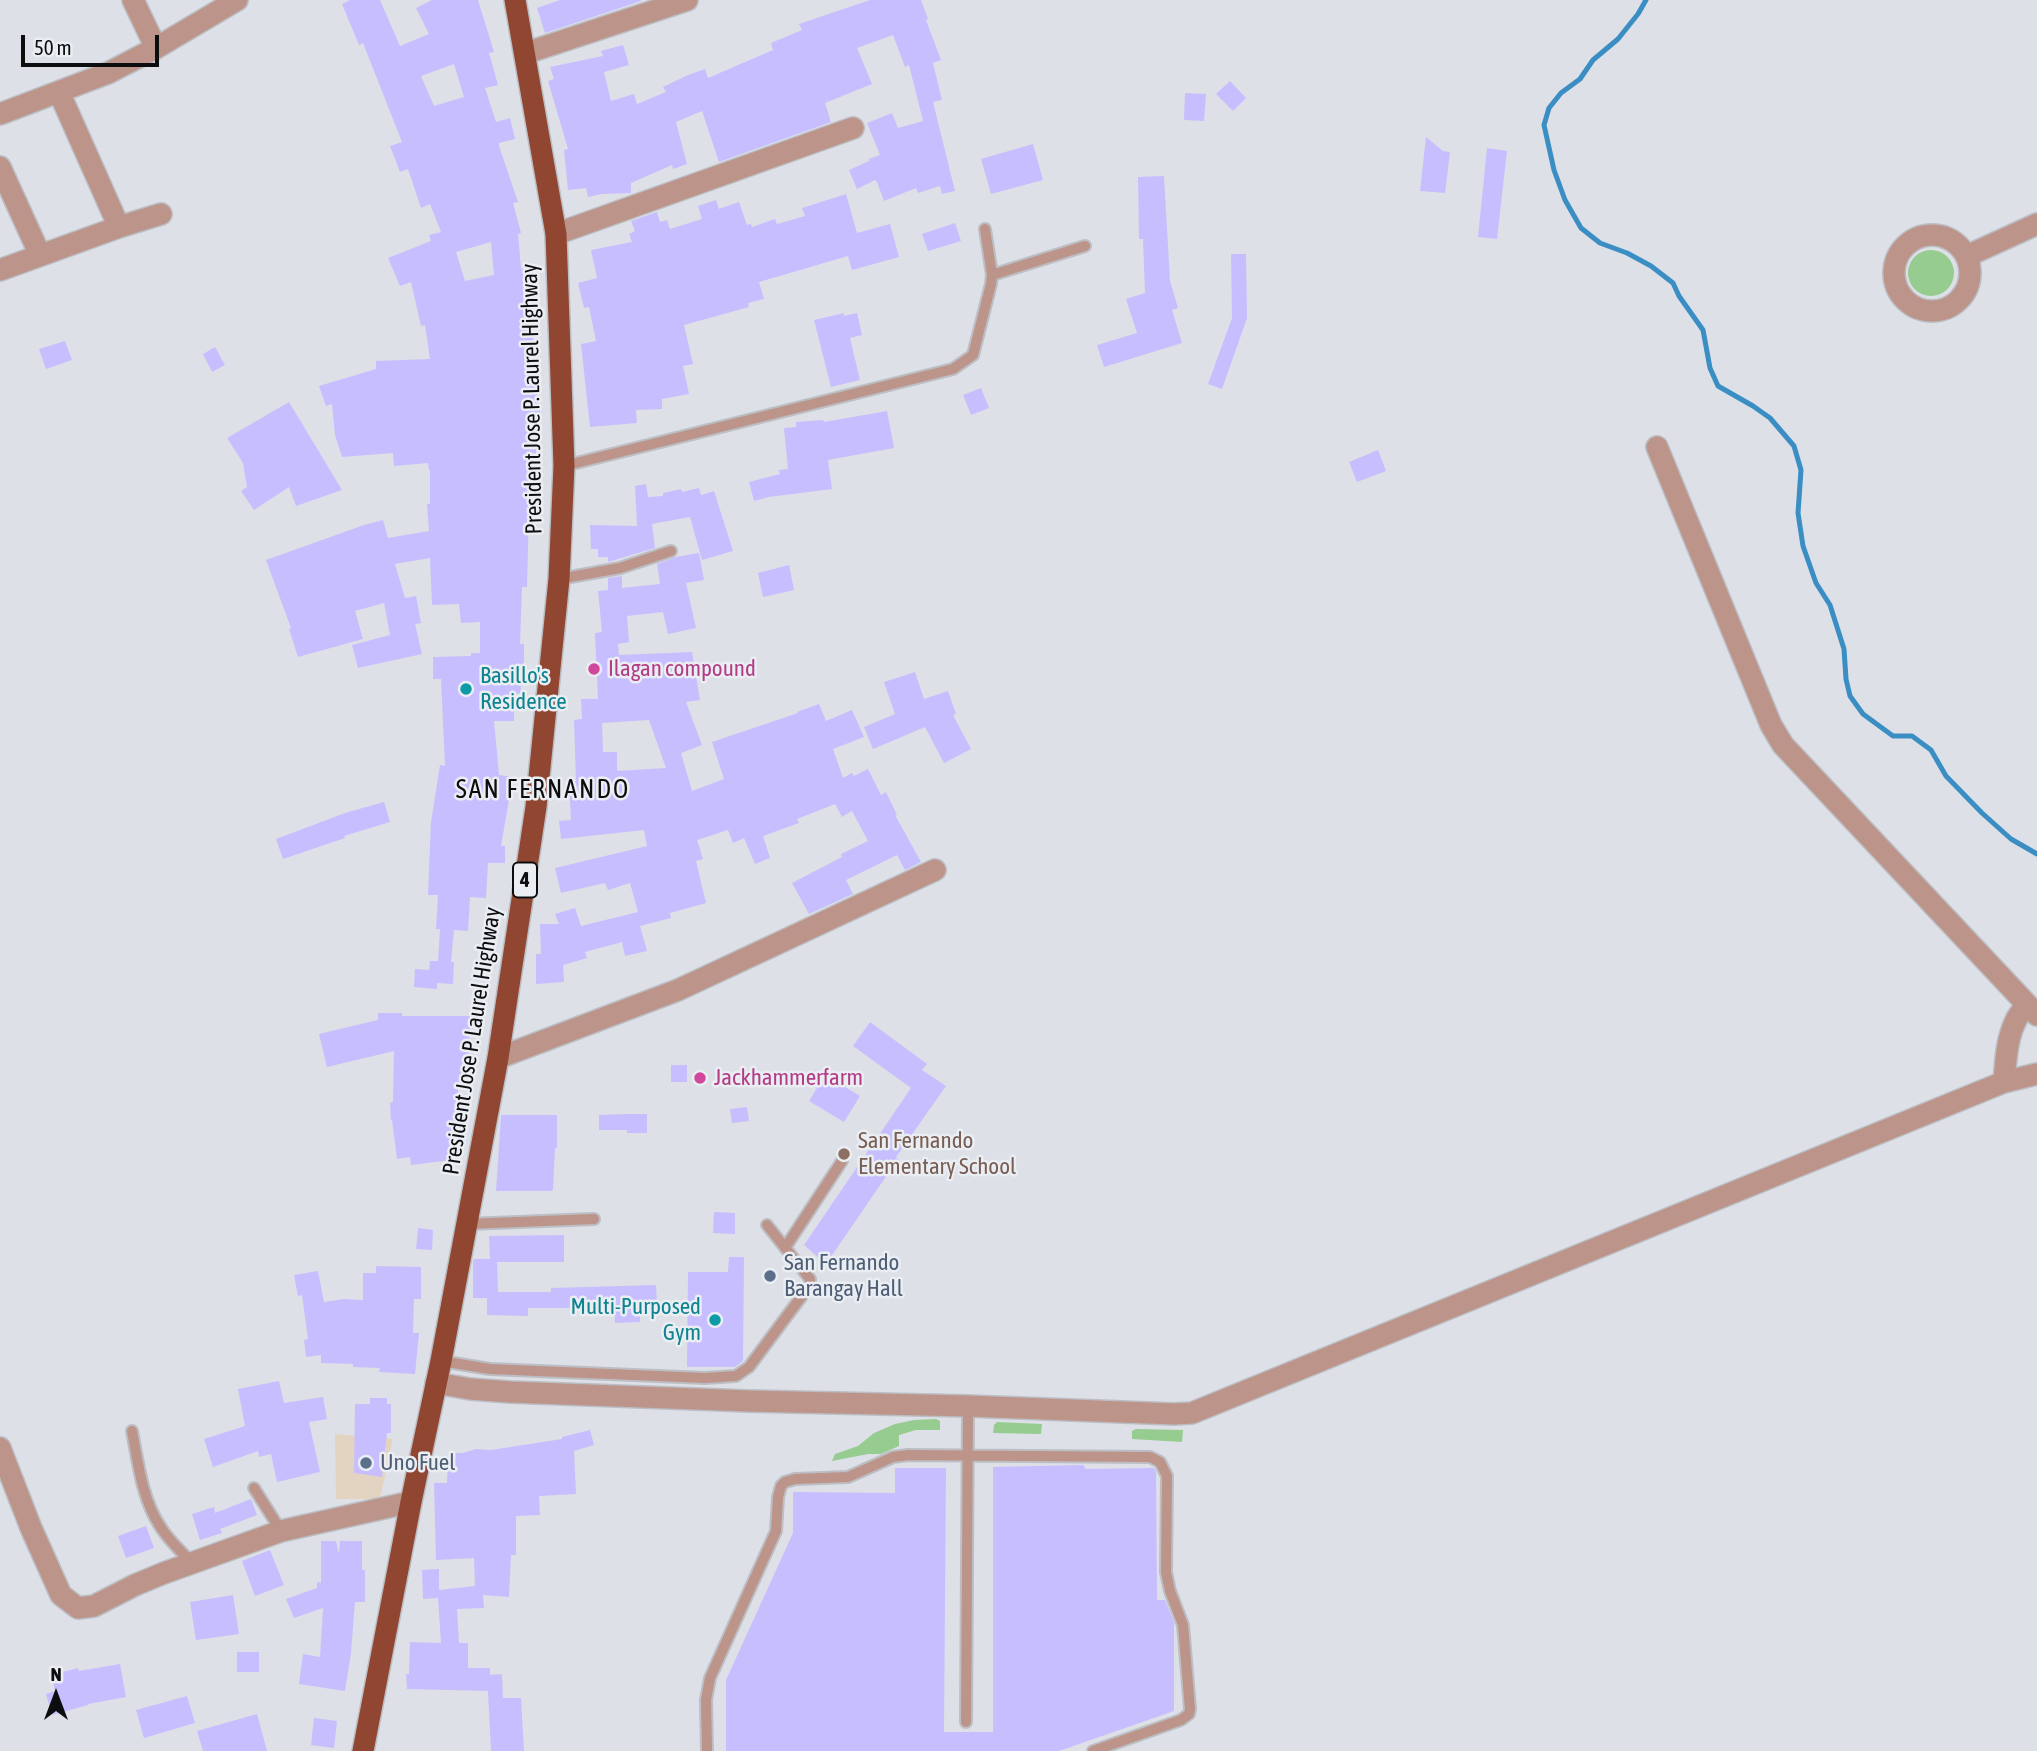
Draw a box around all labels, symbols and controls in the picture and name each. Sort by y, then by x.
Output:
scale bar [24,21,163,65]
text: 50 m [34,35,72,59]
street label: President Jose P. Laurel Highway [516,263,548,535]
place label: Ilagan compound [608,655,756,683]
marker: Ilagan compound [586,661,602,677]
place label: Basillo's Residence [480,662,567,716]
marker: Basillo's Residence [458,681,474,697]
district label: SAN FERNANDO [457,774,629,806]
road number: 4 [513,862,537,898]
street label: President Jose P. Laurel Highway [437,905,507,1177]
place label: Jackhammerfarm [714,1064,863,1092]
marker: Jackhammerfarm [692,1070,708,1086]
place label: San Fernando Elementary School [858,1127,1016,1181]
marker: San Fernando Elementary School [836,1146,852,1162]
place label: San Fernando Barangay Hall [784,1249,903,1303]
marker: San Fernando Barangay Hall [762,1268,778,1284]
place label: Multi-Purposed Gym [570,1293,701,1347]
marker: Multi-Purposed Gym [707,1312,723,1328]
place label: Uno Fuel [380,1449,455,1477]
marker: Uno Fuel [358,1455,374,1471]
north arrow [21,1660,91,1730]
text: N [50,1663,62,1685]

